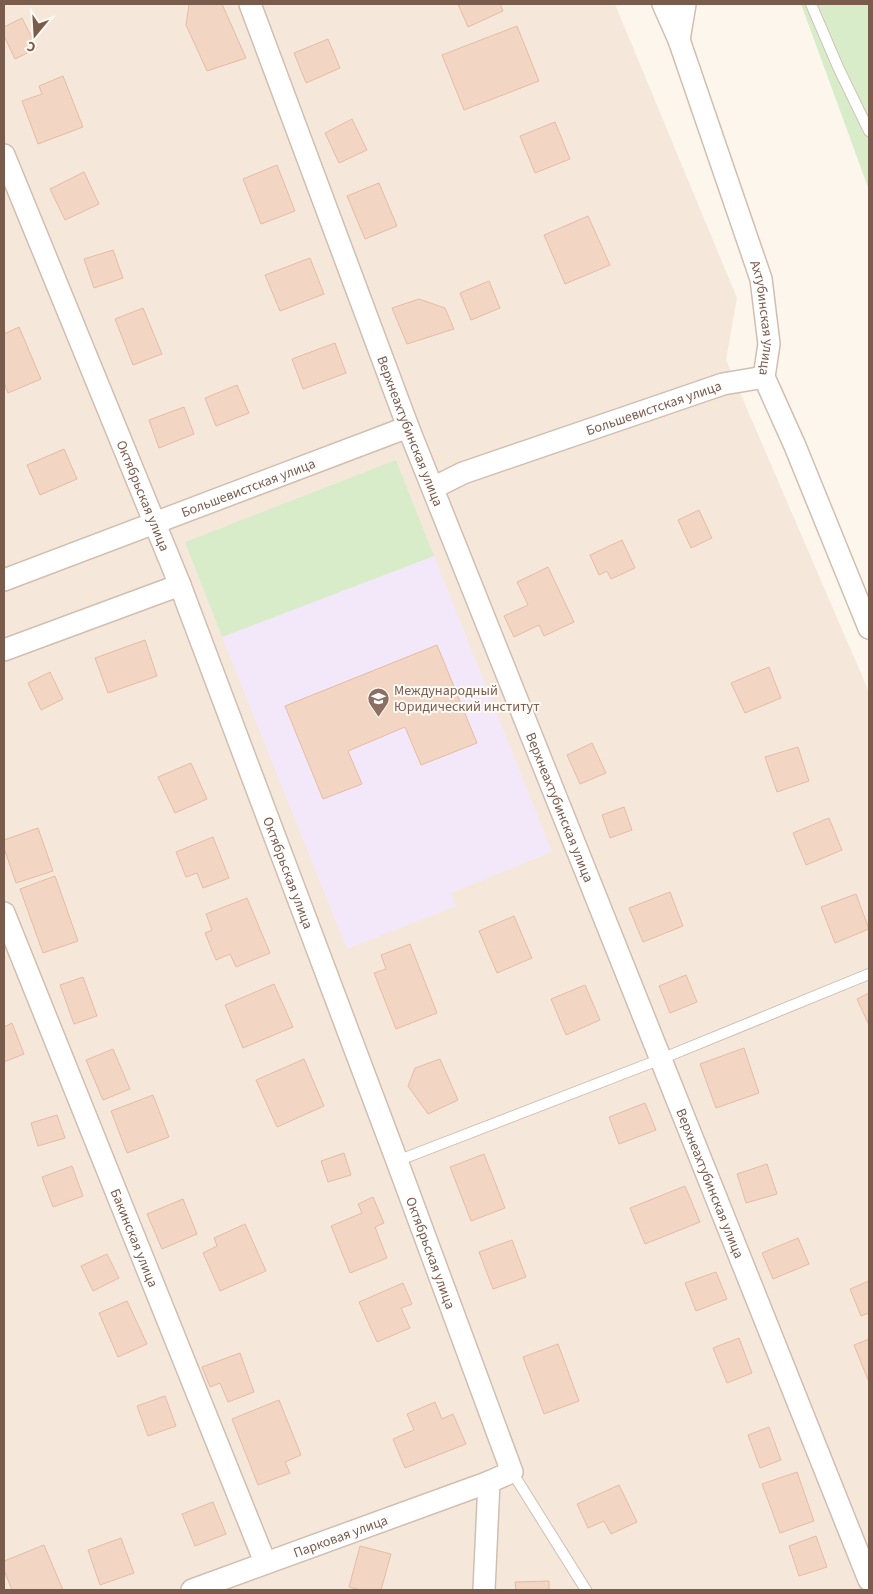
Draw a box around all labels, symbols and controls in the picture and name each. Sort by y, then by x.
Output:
north arrow [10,10,60,60]
text: С [24,36,38,57]
street label: Ахтубинская улица [744,258,778,377]
street label: Верхнеахтубинская улица [371,353,448,510]
street label: Большевистская улица [583,376,724,441]
street label: Октябрьская улица [111,437,174,555]
street label: Большевистская улица [178,454,318,523]
place label: Международный Юридический институт [394,681,540,717]
school or university icon: Международный Юридический институт [366,686,390,717]
street label: Верхнеахтубинская улица [520,730,598,886]
street label: Октябрьская улица [257,814,318,932]
street label: Верхнеахтубинская улица [670,1106,748,1262]
street label: Бакинская улица [105,1186,163,1291]
street label: Октябрьская улица [400,1194,460,1312]
street label: Парковая улица [291,1511,391,1563]

